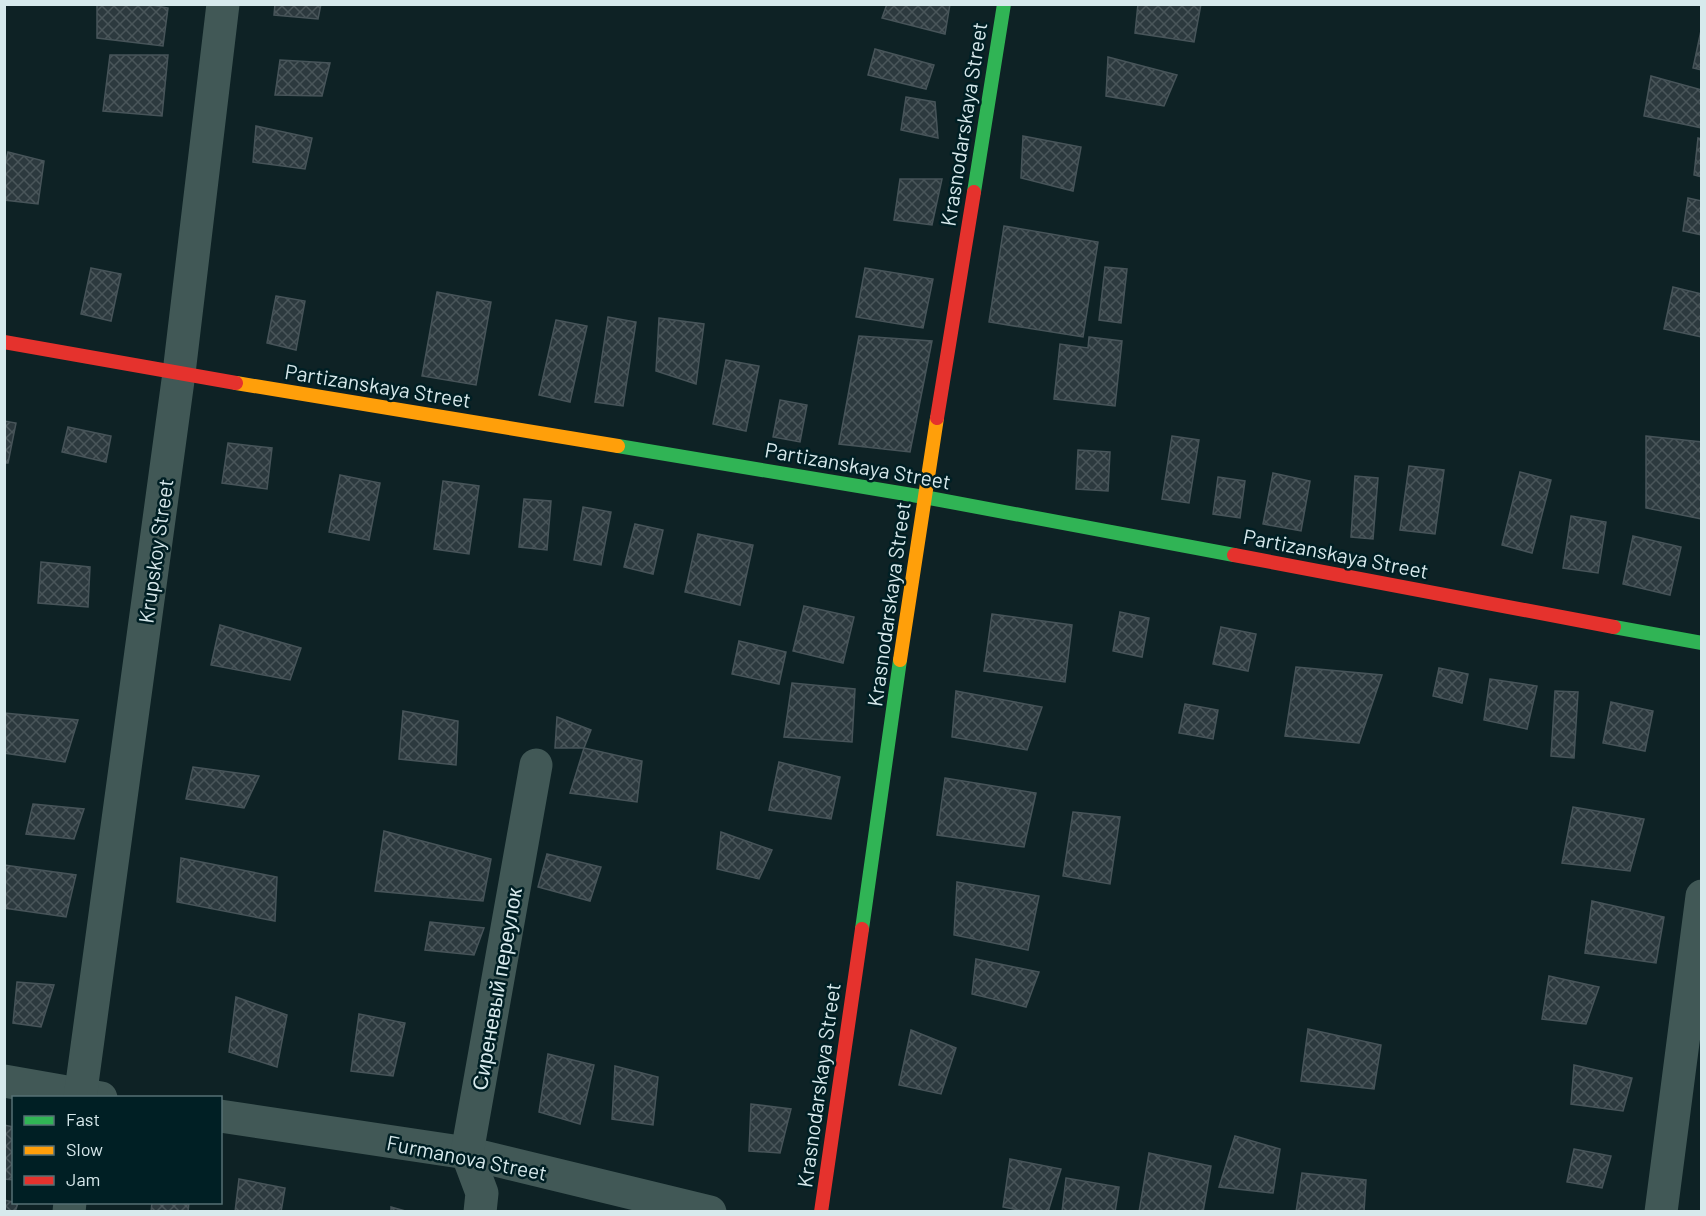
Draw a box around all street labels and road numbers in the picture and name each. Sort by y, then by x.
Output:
street label: Krasnodarskaya Street [935,20,991,228]
street label: Partizanskaya Street [283,358,473,412]
street label: Partizanskaya Street [763,436,953,494]
street label: Krupskoy Street [132,477,178,625]
street label: Krasnodarskaya Street [861,500,915,708]
street label: Partizanskaya Street [1241,523,1431,583]
street label: Сиреневый переулок [466,885,526,1092]
street label: Krasnodarskaya Street [791,981,845,1189]
street label: Furmanova Street [385,1129,549,1185]

